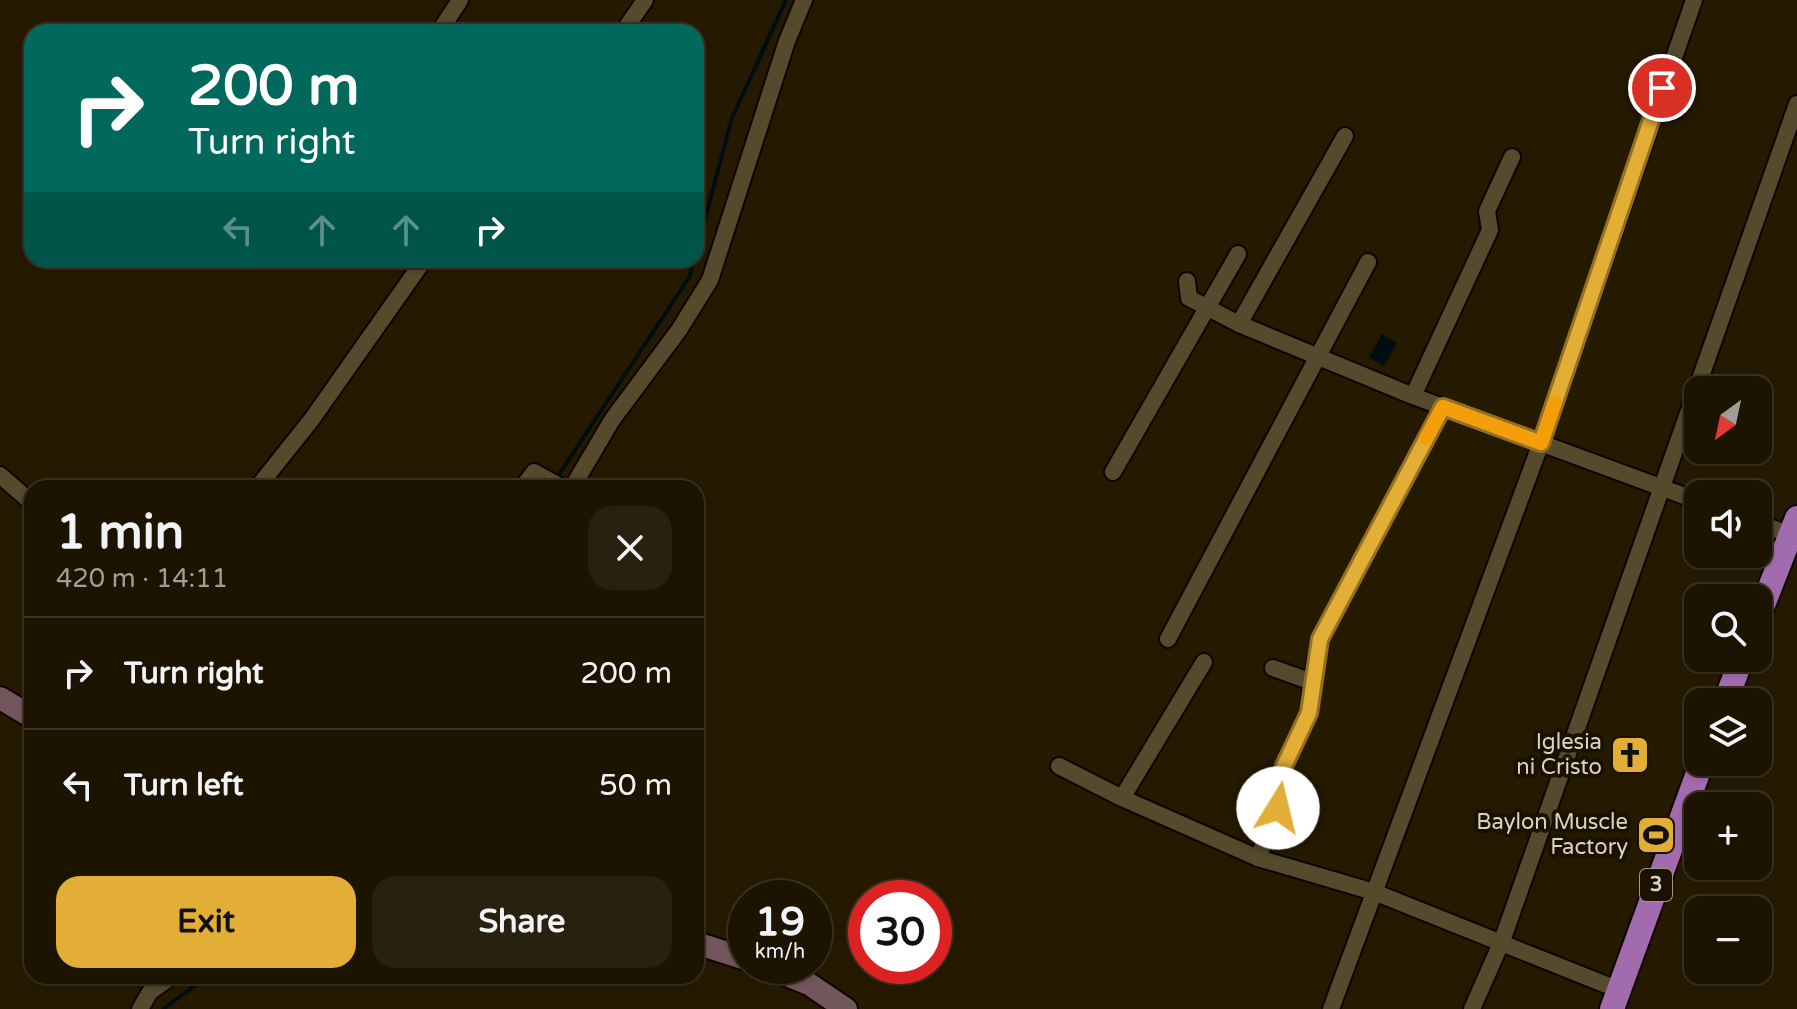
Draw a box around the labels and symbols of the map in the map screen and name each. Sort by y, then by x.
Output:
pin [1628,54,1696,122]
north arrow [1684,376,1772,464]
place label: Iglesia ni Cristo [1516,729,1602,780]
church icon: Iglesia ni Cristo [1609,734,1651,776]
position arrow [1236,766,1320,850]
place label: Baylon Muscle Factory [1476,809,1628,860]
sports icon: Baylon Muscle Factory [1635,814,1677,856]
road number: 3 [1640,869,1672,901]
speed limit sign: 30 [848,880,952,984]

